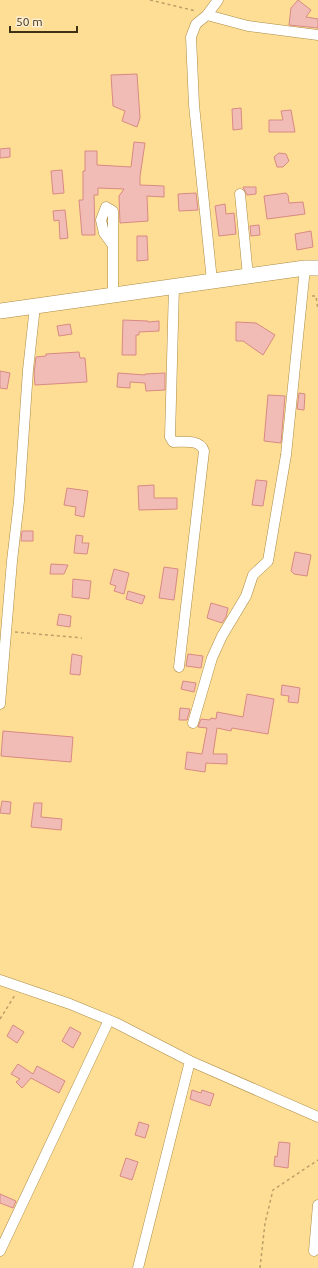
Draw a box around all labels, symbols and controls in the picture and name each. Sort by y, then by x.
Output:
scale bar [10,8,77,34]
text: 50 m [16,15,43,28]

